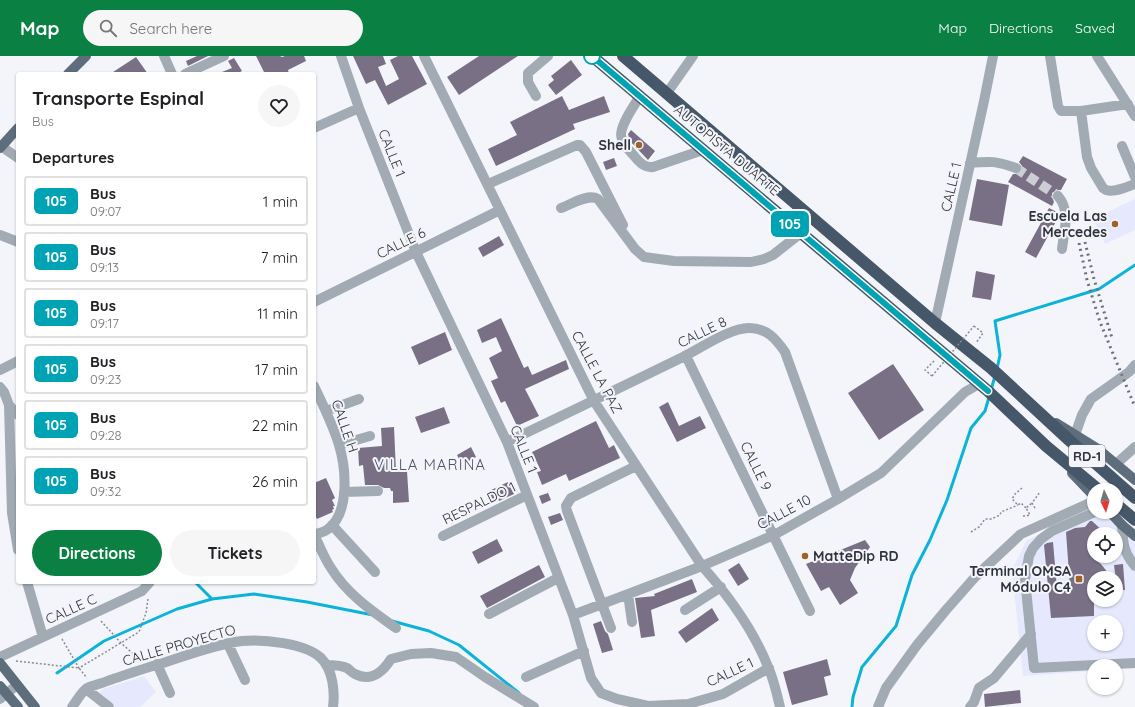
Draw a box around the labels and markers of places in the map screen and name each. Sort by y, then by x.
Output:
unlabelled marker [583,47,601,65]
place label: Shell [599,136,631,154]
marker: Shell [634,140,644,150]
place label: Escuela Las Mercedes [1029,207,1107,241]
marker: Escuela Las Mercedes [1110,219,1120,229]
place label: MatteDip RD [813,547,899,565]
marker: MatteDip RD [800,551,810,561]
place label: Terminal OMSA Módulo C4 [969,562,1071,596]
marker: Terminal OMSA Módulo C4 [1074,574,1084,584]

